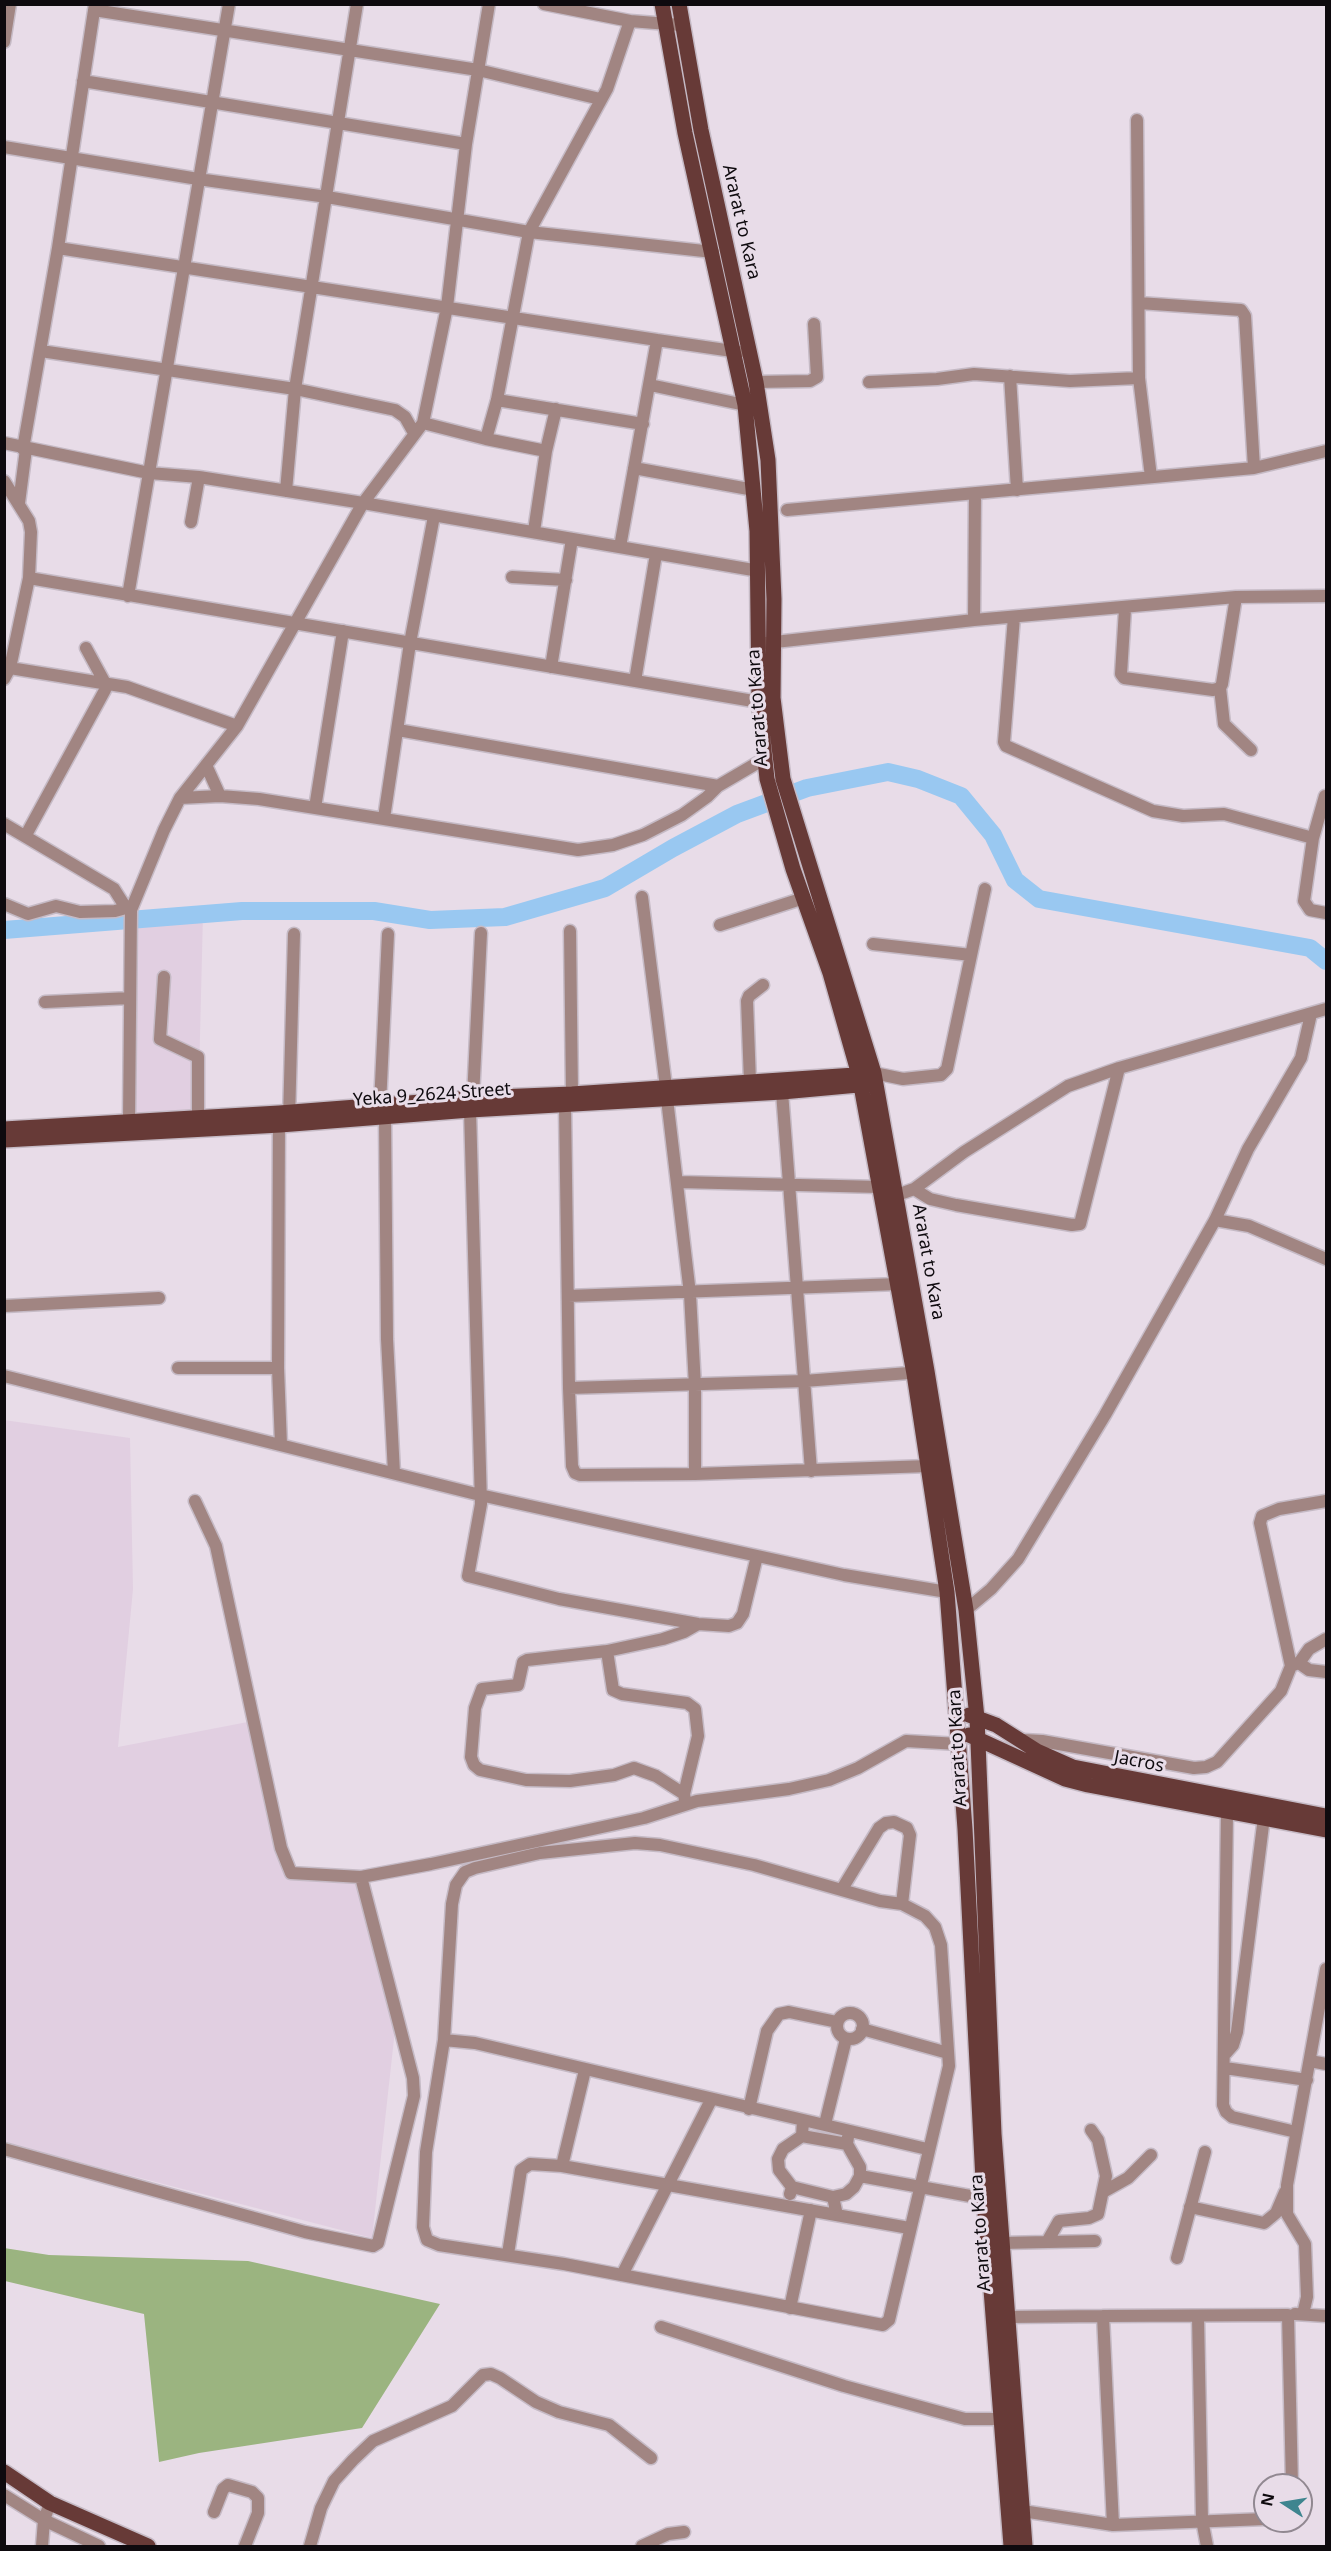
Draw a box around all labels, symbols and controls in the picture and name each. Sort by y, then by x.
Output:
street label: Ararat to Kara [717,162,765,282]
street label: Ararat to Kara [743,649,773,767]
street label: Yeka 9_2624 Street [352,1079,512,1111]
street label: Ararat to Kara [907,1202,949,1322]
street label: Ararat to Kara [944,1689,972,1807]
street label: Jacros [1112,1747,1166,1777]
street label: Ararat to Kara [966,2174,996,2292]
north arrow [1253,2473,1313,2533]
text: N [1255,2491,1279,2508]

